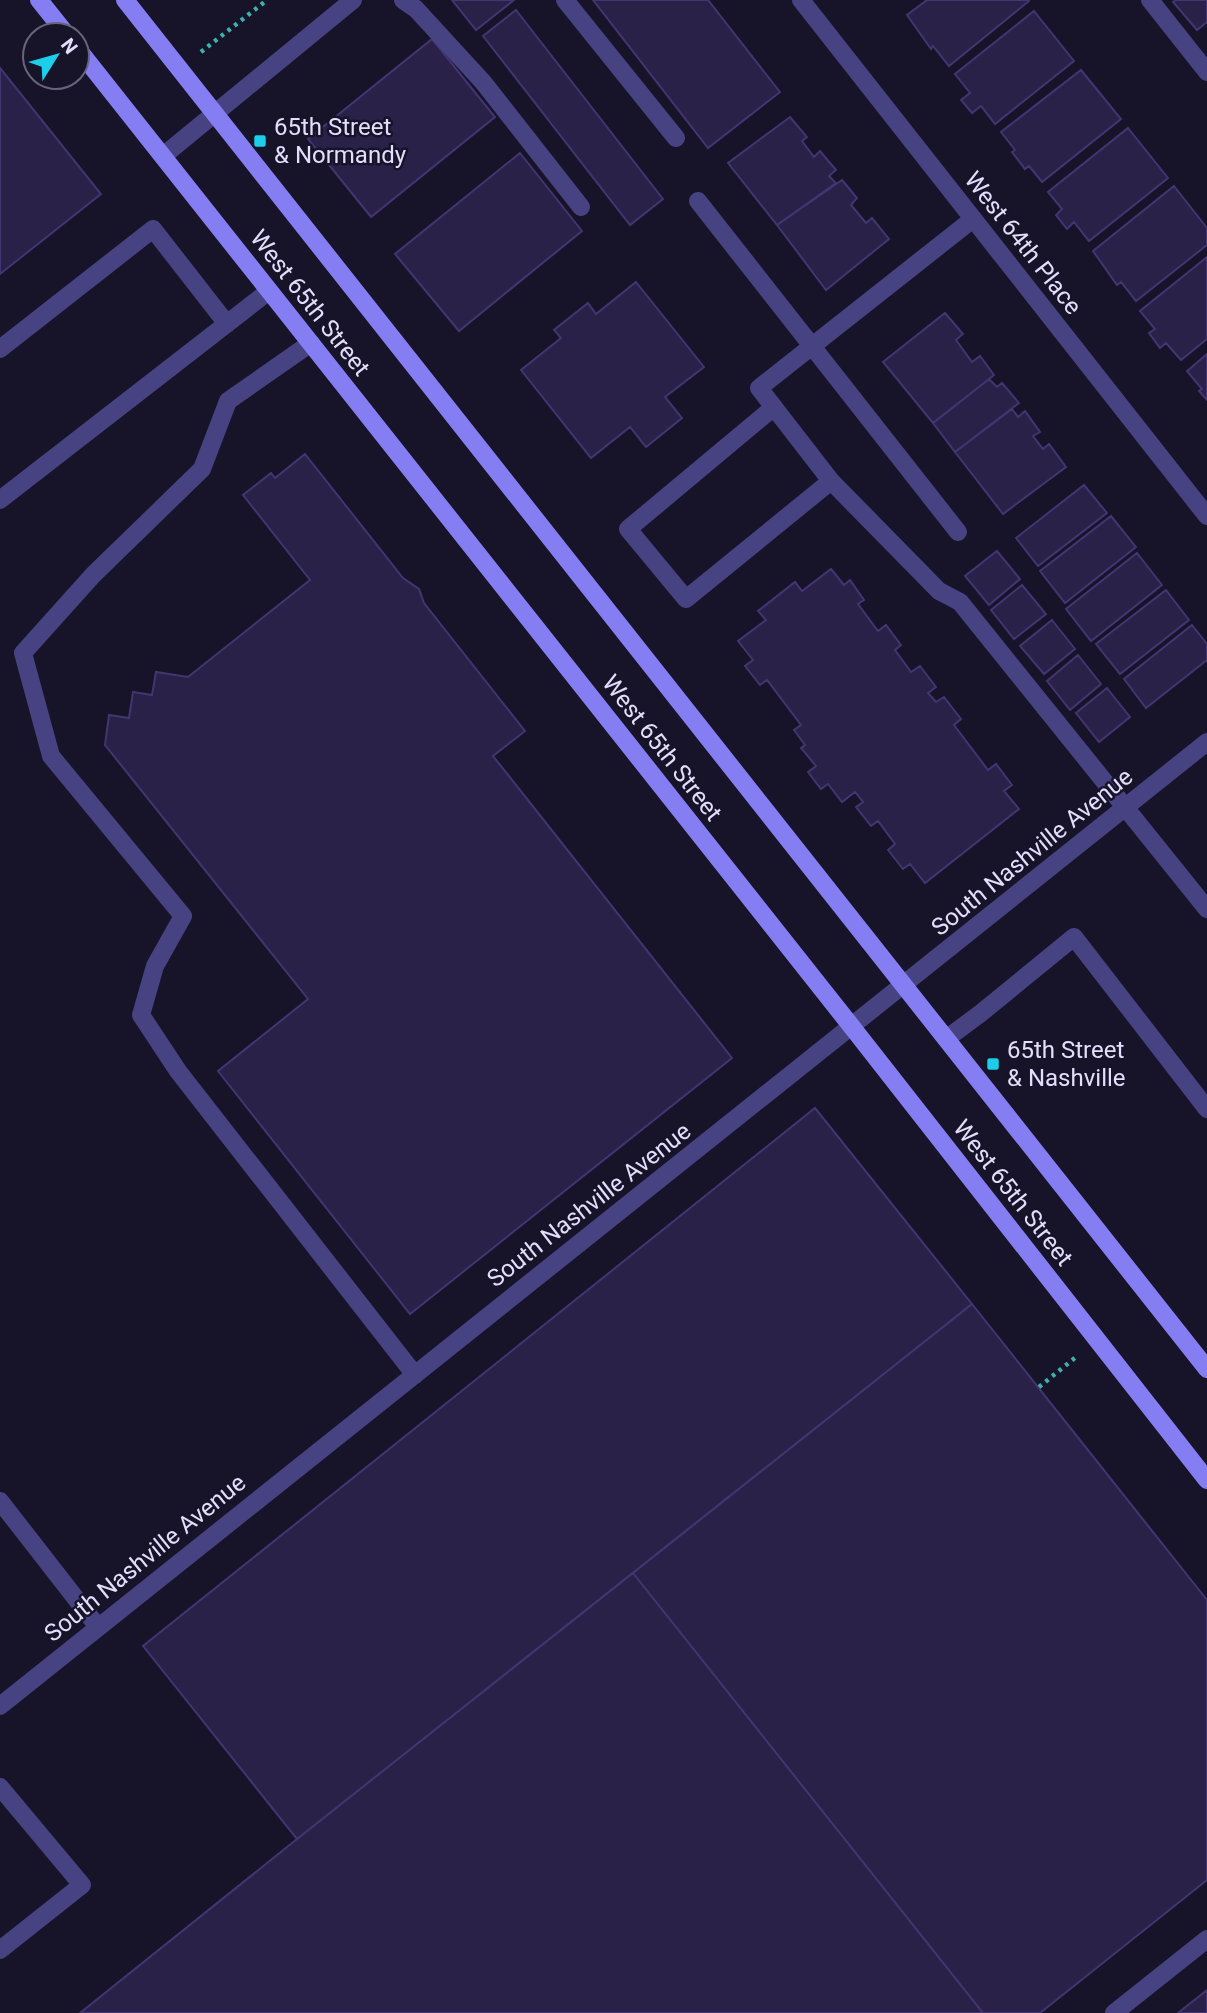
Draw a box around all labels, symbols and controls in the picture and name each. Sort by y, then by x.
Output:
north arrow [21,21,91,91]
text: N [56,34,82,58]
place label: 65th Street & Normandy [274,113,407,169]
marker: 65th Street & Normandy [252,133,268,149]
street label: West 64th Place [959,166,1087,320]
street label: West 65th Street [244,225,376,382]
street label: West 65th Street [596,670,728,827]
street label: South Nashville Avenue [926,762,1138,942]
place label: 65th Street & Nashville [1007,1036,1126,1092]
marker: 65th Street & Nashville [985,1056,1001,1072]
street label: West 65th Street [947,1115,1079,1272]
street label: South Nashville Avenue [482,1117,696,1293]
street label: South Nashville Avenue [39,1468,251,1648]

